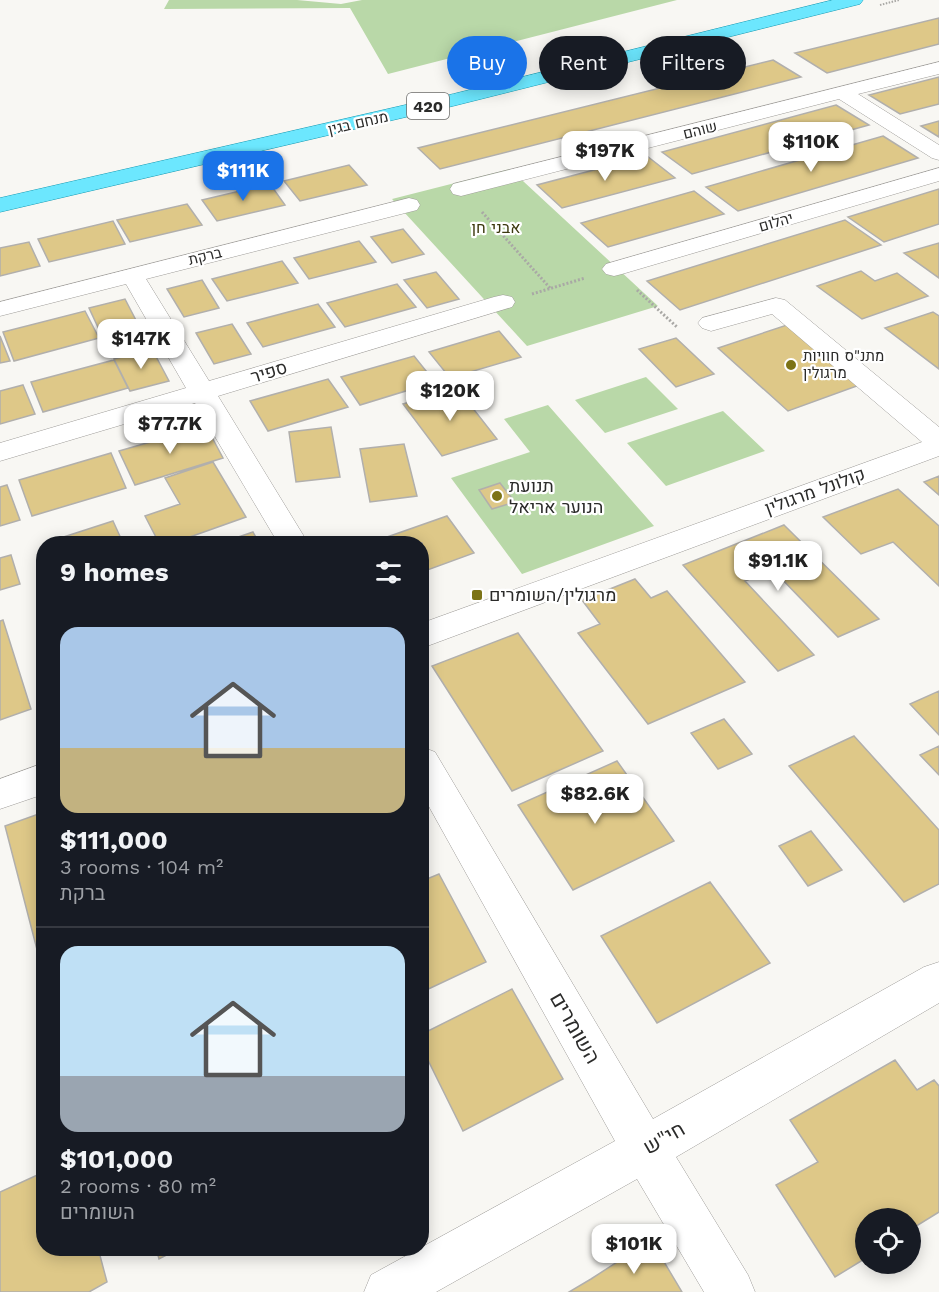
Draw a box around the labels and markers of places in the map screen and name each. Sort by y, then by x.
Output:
pin: $110K [769,122,853,173]
pin: $197K [563,131,647,182]
pin: $111K [201,151,285,202]
pin: $147K [99,319,183,370]
place label: מתנ"ס חוויות מרגולין [803,347,884,382]
marker: מתנ"ס חוויות מרגולין [784,358,798,372]
pin: $120K [408,371,492,422]
pin: $77.7K [121,404,219,455]
place label: תנועת הנוער אריאל [509,475,603,517]
marker: תנועת הנוער אריאל [490,489,504,503]
pin: $91.1K [729,541,827,592]
place label: מרגולין/השומרים [489,584,617,605]
marker: מרגולין/השומרים [470,588,484,602]
pin: $82.6K [546,774,644,825]
pin: $101K [592,1224,676,1275]

